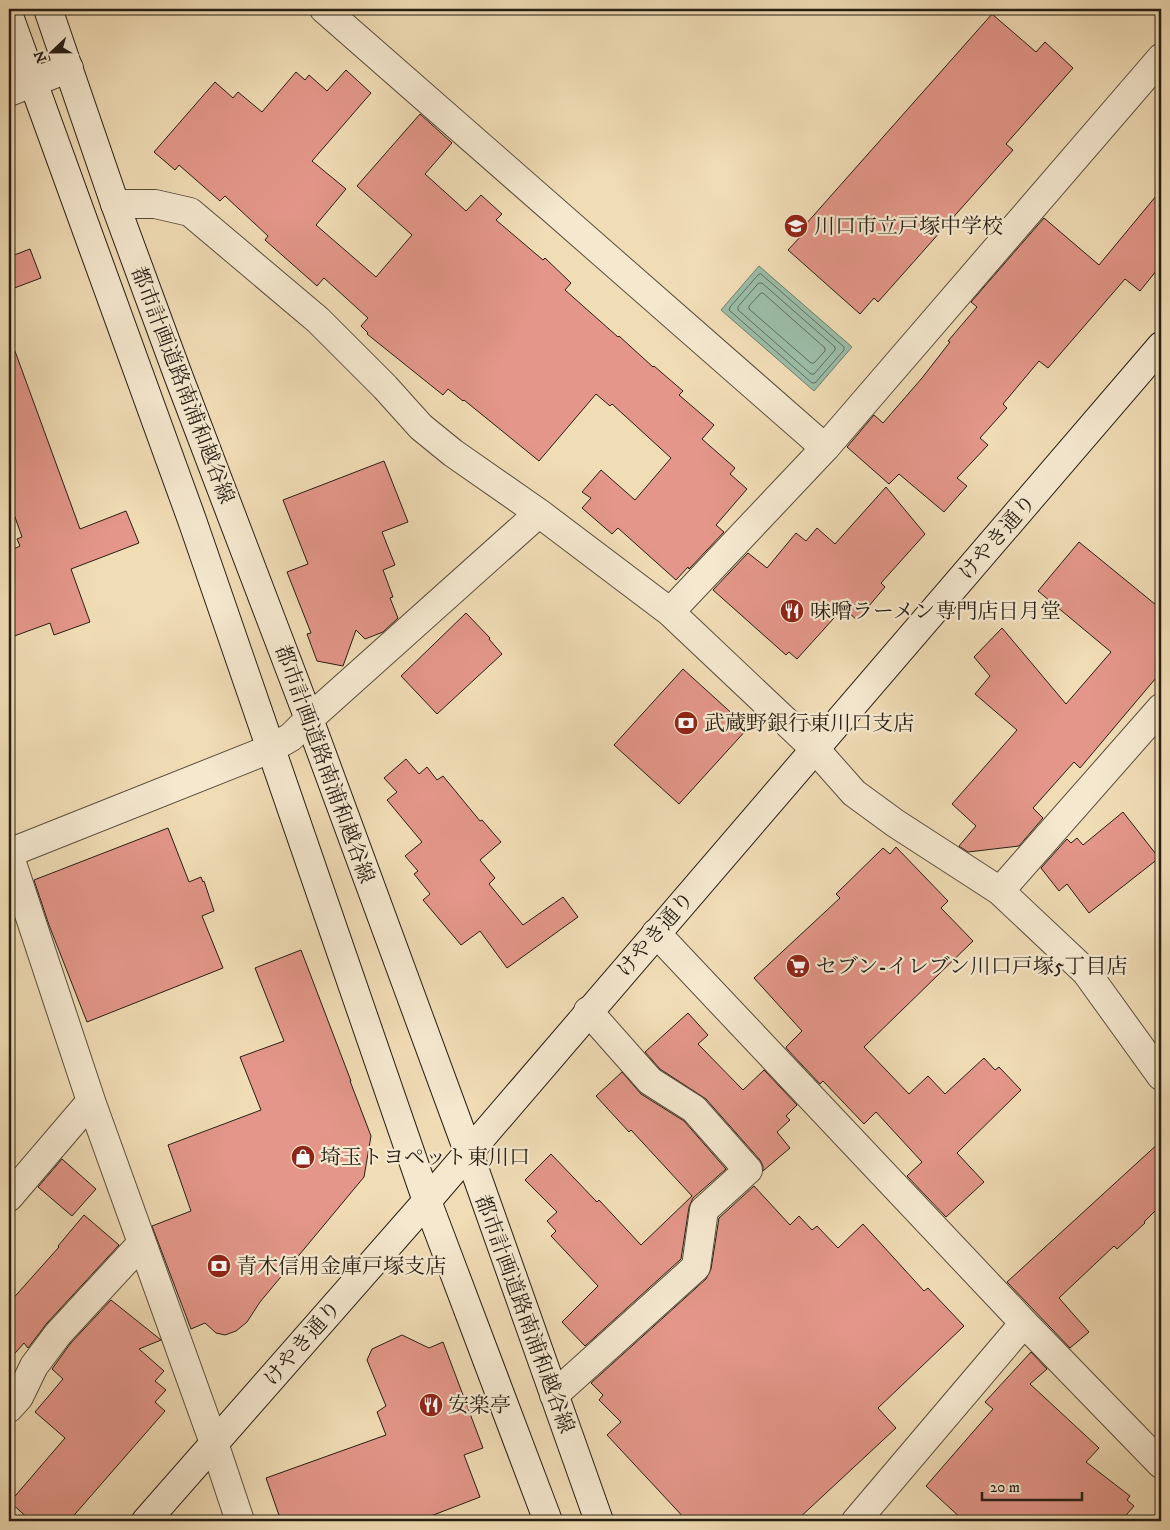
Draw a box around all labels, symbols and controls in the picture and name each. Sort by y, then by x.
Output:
north arrow [28,28,78,78]
text: N [30,47,51,65]
school or university icon: 川口市立戸塚中学校 [783,213,809,239]
place label: 川口市立戸塚中学校 [814,214,1003,240]
street label: 都市計画道路南浦和越谷線 [125,263,239,508]
street label: けやき通り [954,490,1042,586]
restaurant icon: 味噌ラーメン専門店日月堂 [779,598,805,624]
place label: 味噌ラーメン専門店日月堂 [810,599,1061,625]
street label: 都市計画道路南浦和越谷線 [269,641,379,887]
bank icon: 武蔵野銀行東川口支店 [673,710,699,736]
place label: 武蔵野銀行東川口支店 [704,711,914,737]
street label: けやき通り [612,887,700,983]
supermarket icon: セブン-イレブン川口戸塚5丁目店 [785,953,811,979]
place label: セブン-イレブン川口戸塚5丁目店 [816,954,1127,980]
shop icon: 埼玉トヨペット東川口 [290,1144,316,1170]
place label: 埼玉トヨペット東川口 [320,1145,530,1171]
street label: 都市計画道路南浦和越谷線 [469,1191,579,1437]
bank icon: 青木信用金庫戸塚支店 [206,1253,232,1279]
place label: 青木信用金庫戸塚支店 [236,1254,446,1280]
street label: けやき通り [259,1296,347,1392]
restaurant icon: 安楽亭 [418,1392,444,1418]
place label: 安楽亭 [448,1393,511,1419]
scale bar [982,1470,1082,1502]
text: 20 m [990,1478,1020,1497]

